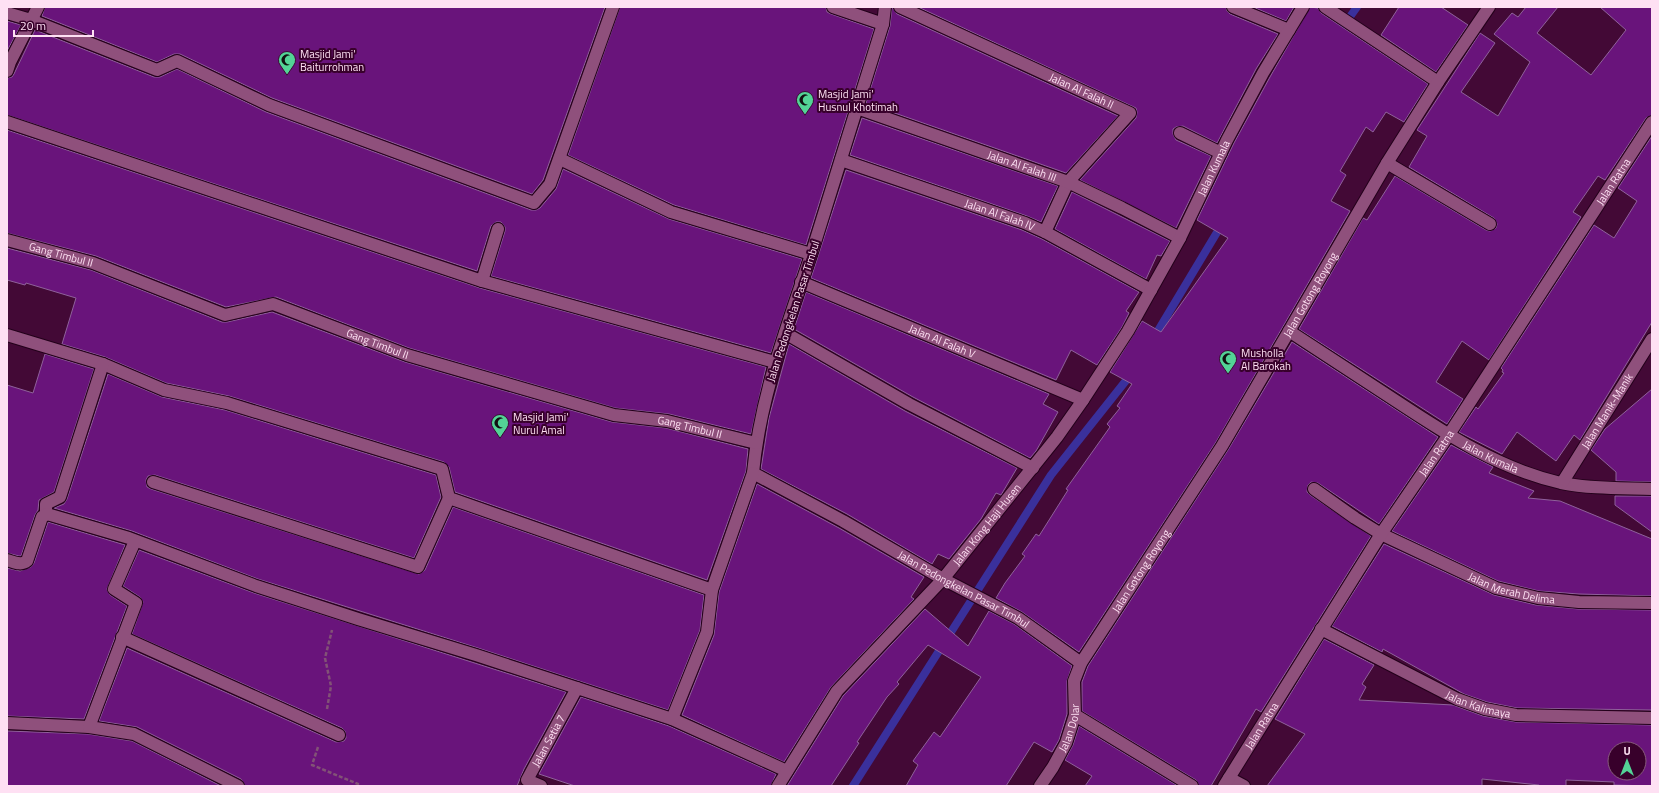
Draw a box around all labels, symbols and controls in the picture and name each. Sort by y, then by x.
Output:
scale bar [14,12,93,38]
text: 20 m [20,16,46,35]
place label: Masjid Jami' Baiturrohman [300,46,364,75]
mosque icon: Masjid Jami' Baiturrohman [277,50,297,75]
street label: Jalan Al Falah II [1047,69,1117,113]
place label: Masjid Jami' Husnul Khotimah [818,86,898,115]
mosque icon: Masjid Jami' Husnul Khotimah [795,90,815,115]
street label: Jalan Kumala [1193,137,1234,198]
street label: Jalan Al Falah III [985,146,1059,185]
street label: Jalan Ratna [1592,155,1635,208]
street label: Jalan Al Falah IV [963,195,1038,235]
street label: Gang Timbul II [27,238,95,271]
street label: Jalan Pedongkelan Pasar Timbul [763,238,823,384]
street label: Jalan Gotong Royong [1279,249,1342,340]
street label: Jalan Al Falah V [907,320,978,362]
street label: Gang Timbul II [344,325,411,363]
place label: Musholla Al Barokah [1241,345,1291,374]
mosque icon: Musholla Al Barokah [1218,349,1238,374]
street label: Jalan Manik-Manik [1577,369,1637,452]
place label: Masjid Jami' Nurul Amal [513,409,569,438]
street label: Gang Timbul II [657,412,724,442]
mosque icon: Masjid Jami' Nurul Amal [490,413,510,438]
street label: Jalan Ratna [1415,426,1458,479]
street label: Jalan Kumala [1460,437,1521,477]
street label: Jalan Kong Haji Husen [949,480,1025,569]
street label: Jalan Gotong Royong [1108,526,1174,616]
street label: Jalan Pedongkelan Pasar Timbul [895,547,1033,632]
street label: Jalan Merah Delima [1466,568,1556,608]
street label: Jalan Kalimaya [1443,687,1512,722]
street label: Jalan Ratna [1241,699,1283,752]
street label: Jalan Dolar [1055,703,1083,755]
street label: Jalan Setia 7 [528,712,569,770]
north arrow [1607,741,1647,781]
text: U [1623,743,1631,759]

